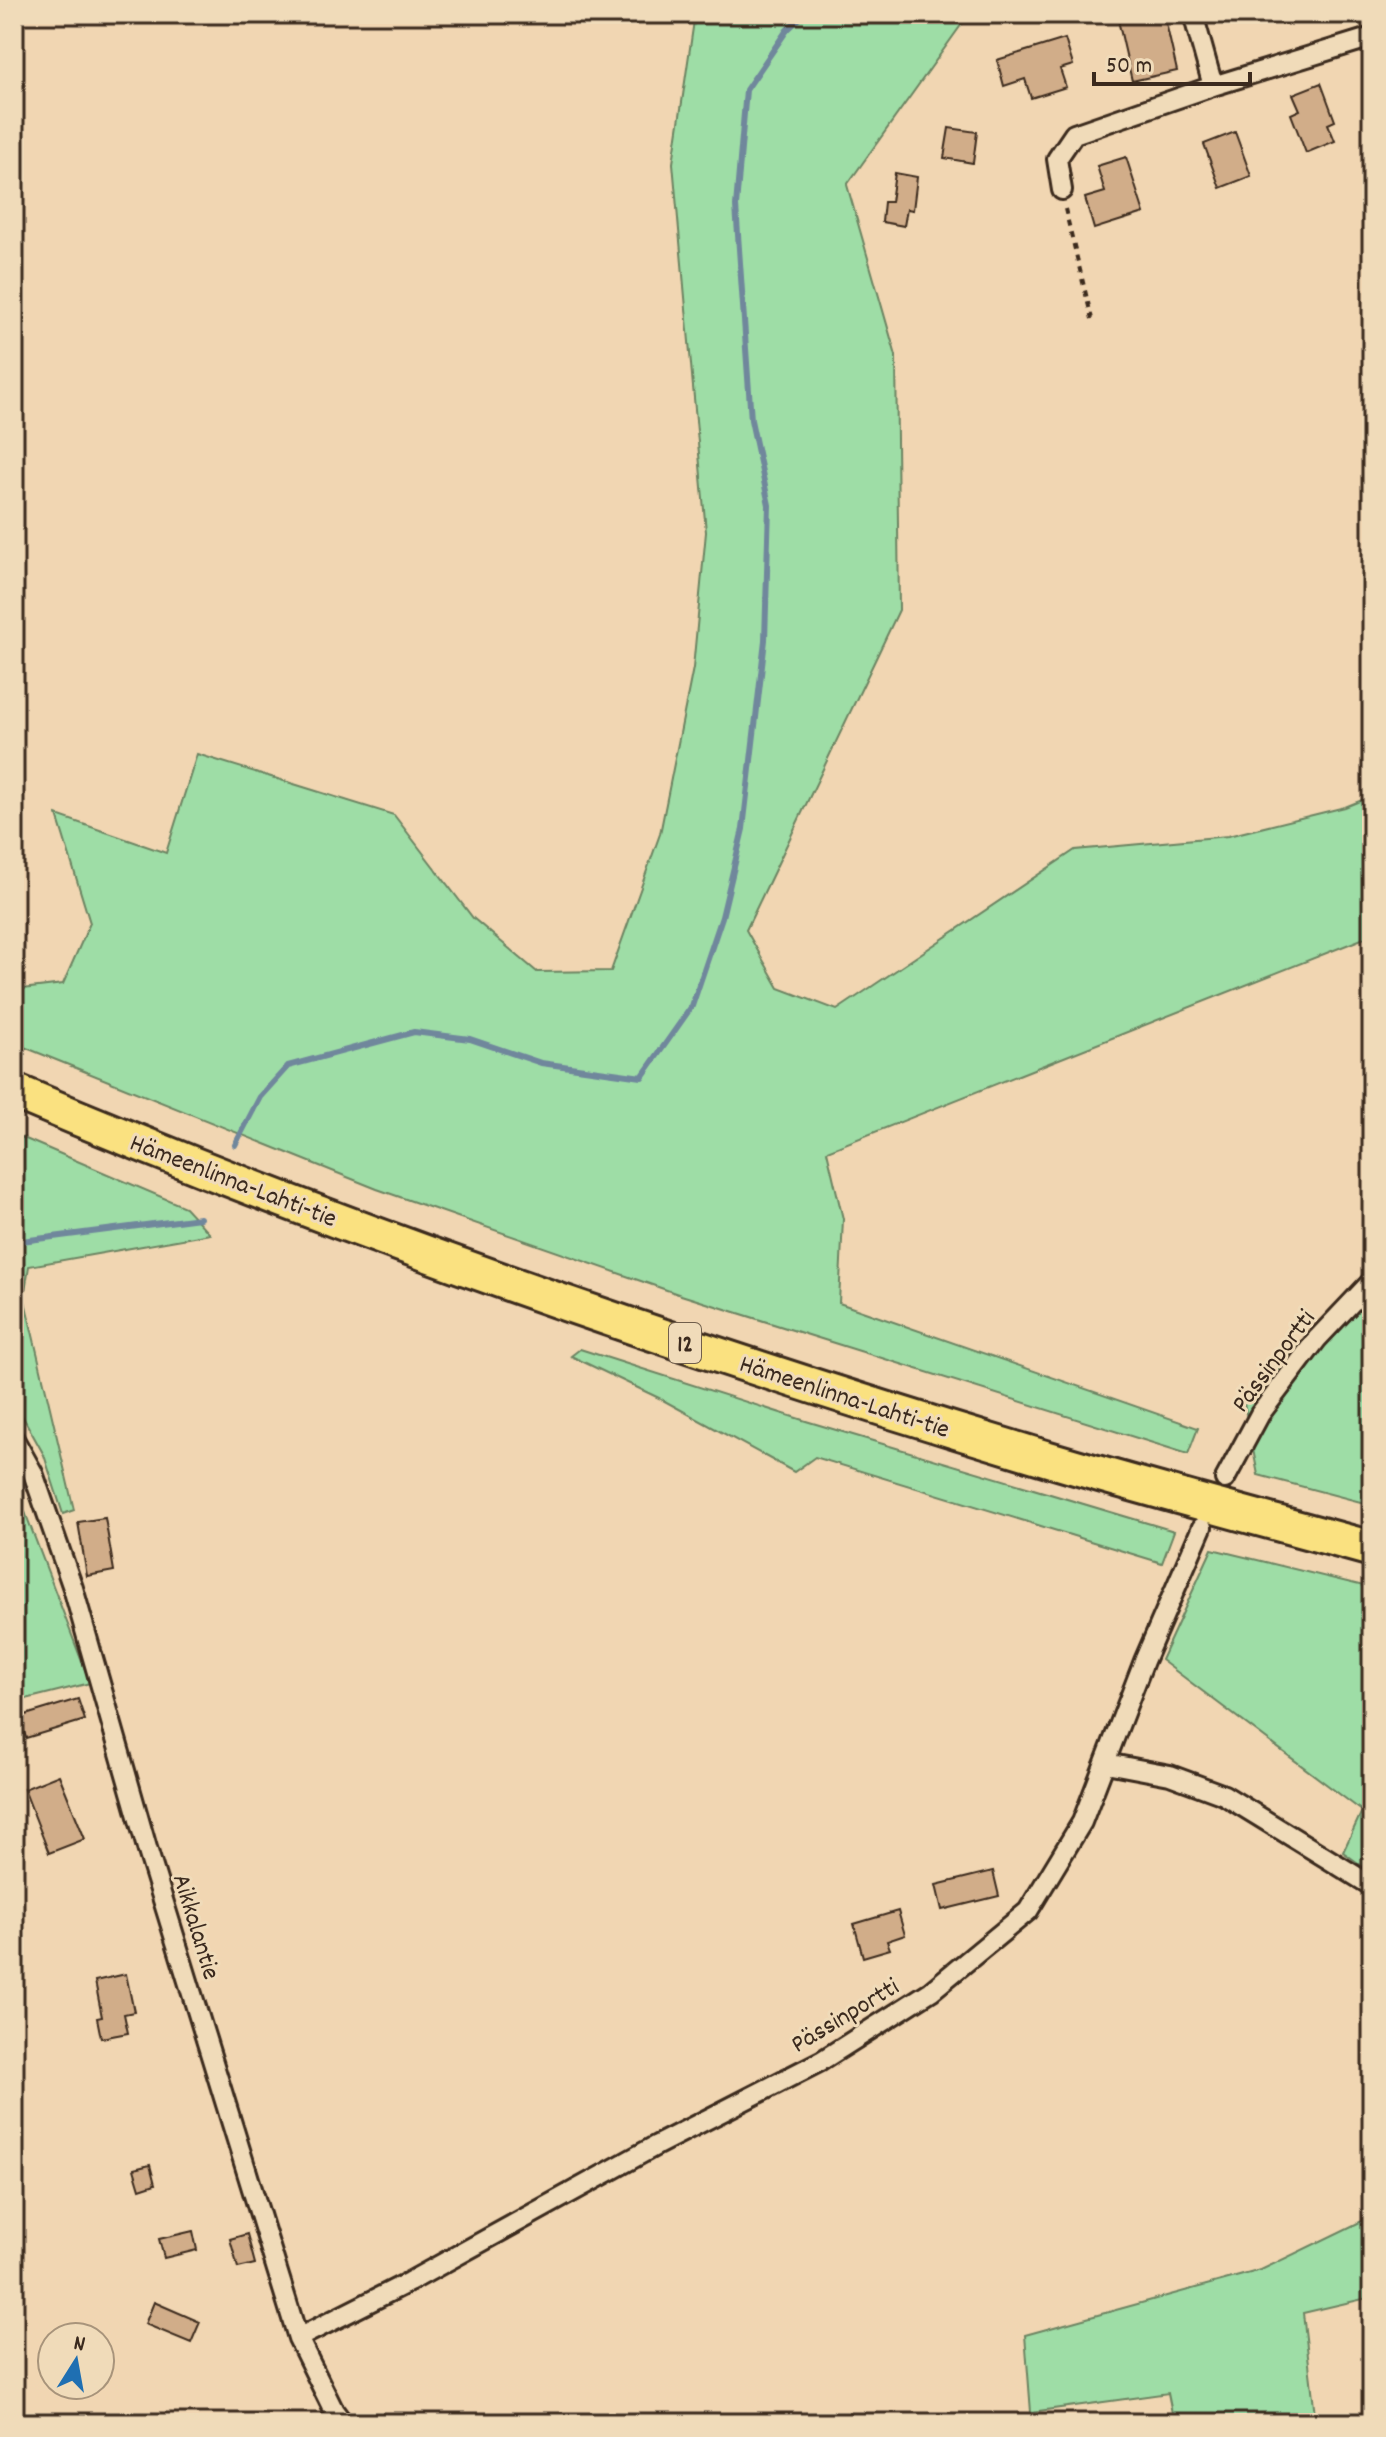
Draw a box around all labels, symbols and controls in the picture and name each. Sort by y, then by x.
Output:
scale bar [1094,36,1250,86]
text: 50 m [1106,50,1152,84]
street label: Hämeenlinna-Lahti-tie [124,1126,342,1239]
street label: Pässinportti [1224,1303,1326,1421]
road number: 12 [669,1323,701,1363]
street label: Hämeenlinna-Lahti-tie [734,1347,954,1450]
street label: Aikkalantie [161,1870,228,1984]
street label: Pässinportti [785,1970,907,2064]
north arrow [36,2321,116,2401]
text: N [71,2329,88,2361]

